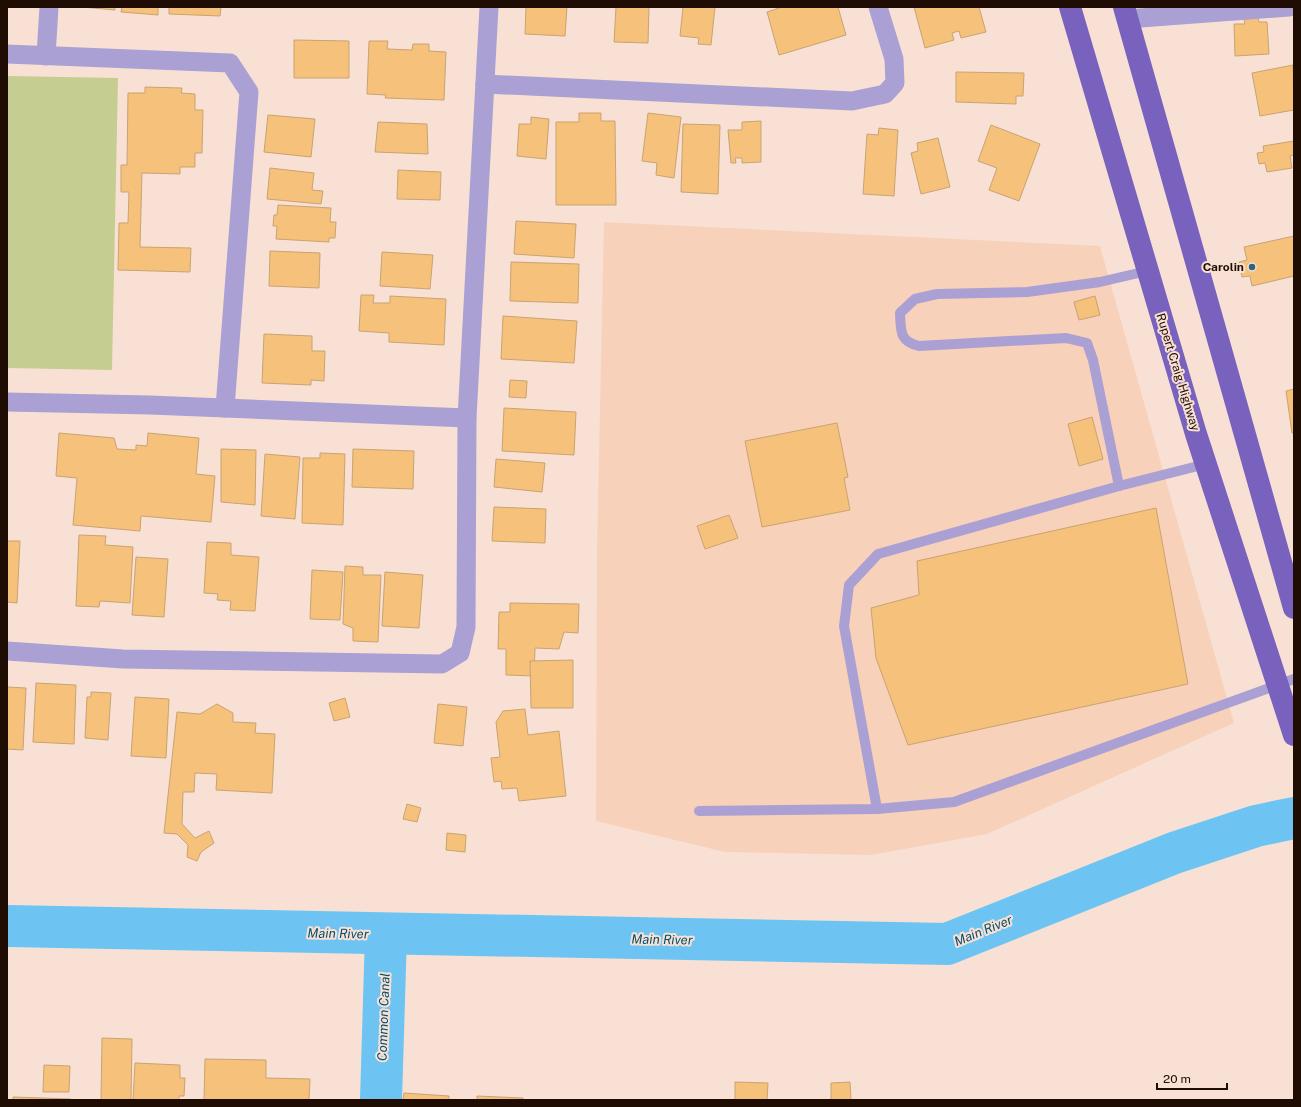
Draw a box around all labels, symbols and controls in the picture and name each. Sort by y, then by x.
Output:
place label: Carolin [1203,260,1244,274]
marker: Carolin [1247,262,1257,272]
street label: Rupert Craig Highway [1153,312,1203,433]
water label: Main River [952,912,1015,949]
water label: Main River [307,925,369,942]
water label: Main River [631,931,693,948]
water label: Common Canal [374,973,393,1061]
scale bar [1157,1065,1227,1091]
text: 20 m [1163,1072,1191,1086]

